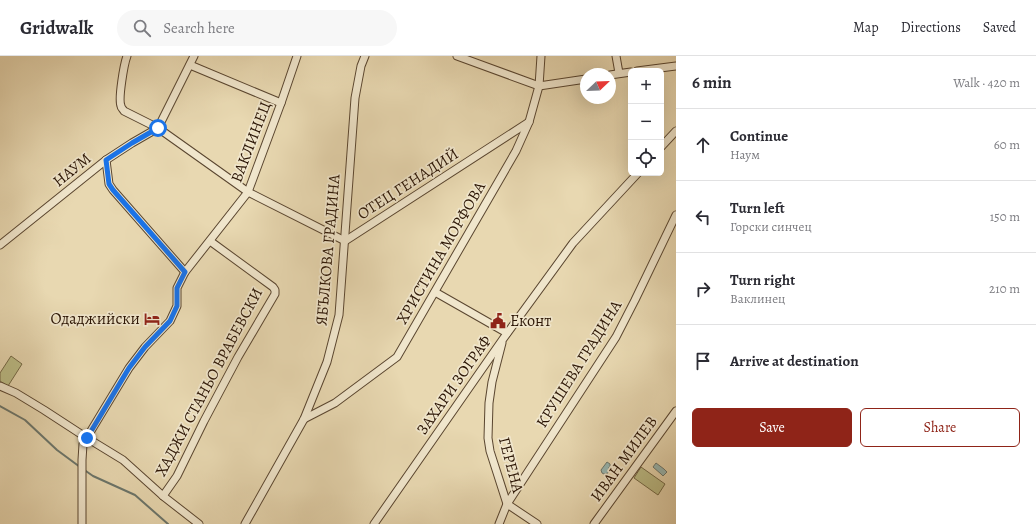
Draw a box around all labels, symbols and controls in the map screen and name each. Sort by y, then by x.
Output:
search box [117,10,397,46]
text: Gridwalk [20,15,93,41]
icon: search [131,17,153,39]
text: Search here [163,18,235,38]
text: Map [853,18,879,37]
text: Directions [901,18,961,37]
text: Saved [983,18,1016,37]
north arrow [580,68,616,104]
map controls [628,68,664,176]
button: + [628,68,664,104]
text: 6 min [692,71,732,94]
text: Walk · 420 m [953,74,1020,91]
street label: ВАКЛИНЕЦ [226,98,276,186]
button: − [628,104,664,140]
route start [149,119,167,137]
text: Continue [730,126,788,146]
icon: ahead [692,134,714,156]
text: 60 m [994,136,1020,153]
button: locate [628,140,664,176]
street label: ОТЕЦ ГЕНАДИЙ [353,143,463,225]
text: Наум [730,146,760,163]
street label: НАУМ [48,148,96,192]
street label: ЯБЪЛКОВА ГРАДИНА [310,173,346,327]
street label: ХРИСТИНА МОРФОВА [391,177,491,328]
text: Turn left [730,198,785,218]
icon: left [692,206,714,228]
text: 150 m [990,208,1020,225]
text: Горски синчец [730,218,812,235]
text: Turn right [730,270,795,290]
icon: right [692,278,714,300]
text: 210 m [989,280,1020,297]
street label: ХАДЖИ СТАНЬО ВРАБЕВСКИ [150,284,268,480]
text: Ваклинец [730,290,785,307]
street label: КРУШЕВА ГРАДИНА [531,296,627,432]
place label: Одаджийски [50,308,140,330]
hotel icon: Одаджийски [143,310,161,328]
place label: Еконт [510,310,551,332]
public building icon: Еконт [489,312,507,330]
street label: ЗАХАРИ ЗОГРАФ [411,331,497,439]
icon: arrive [692,350,714,372]
text: Arrive at destination [730,351,859,371]
button: Save [692,408,852,447]
button: Share [860,408,1020,447]
street label: ИВАН МИЛЕВ [585,412,663,506]
route end [78,429,96,447]
street label: ГЕРЕНА [493,435,529,496]

